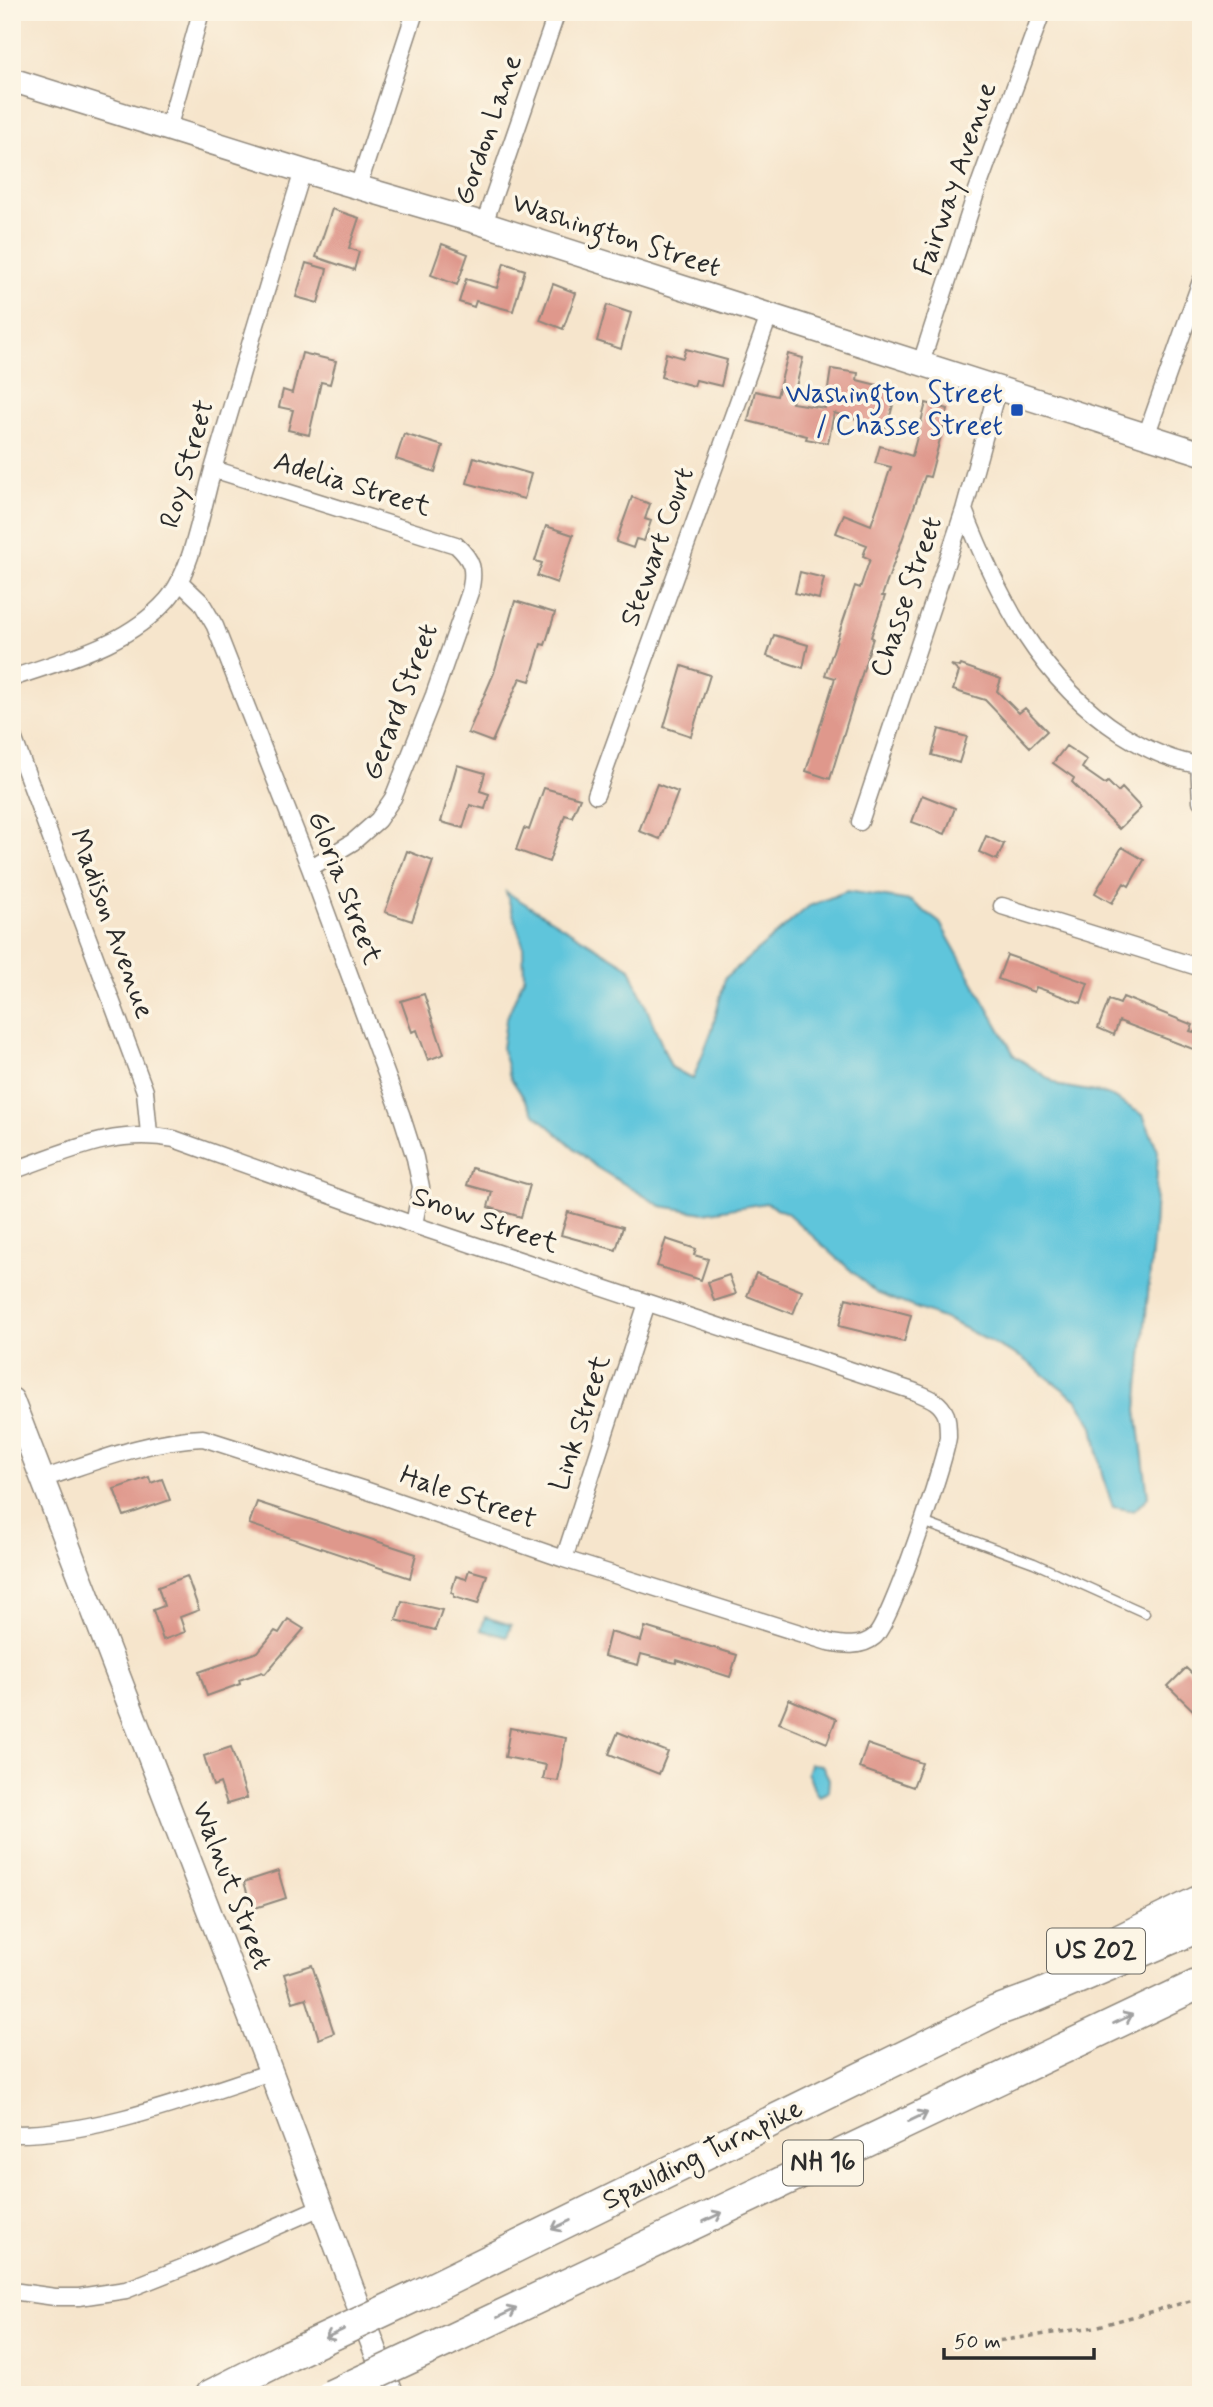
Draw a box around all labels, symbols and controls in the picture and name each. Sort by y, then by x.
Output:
street label: Gordon Lane [446,50,532,210]
street label: Fairway Avenue [906,77,1006,281]
street label: Washington Street [506,185,725,290]
place label: Washington Street / Chasse Street [785,376,1003,445]
street label: Roy Street [152,396,224,532]
marker: Washington Street / Chasse Street [1009,402,1025,418]
street label: Adelia Street [269,444,435,527]
street label: Stewart Court [612,462,704,632]
street label: Chasse Street [862,512,952,682]
street label: Gerard Street [354,618,448,786]
street label: Gloria Street [298,806,390,970]
street label: Madison Avenue [60,824,162,1024]
street label: Snow Street [407,1179,563,1263]
street label: Link Street [542,1350,621,1496]
street label: Hale Street [395,1457,541,1539]
street label: Walnut Street [182,1796,280,1976]
road number: US 202 [1047,1928,1145,1974]
one-way arrow [1112,2011,1133,2025]
street label: Spaulding Turnpike [597,2090,810,2221]
one-way arrow [907,2110,928,2124]
road number: NH 16 [783,2140,863,2186]
one-way arrow [702,2209,723,2223]
one-way arrow [551,2218,572,2232]
one-way arrow [496,2306,517,2319]
scale bar [944,2316,1094,2360]
one-way arrow [324,2328,345,2342]
text: 50 m [954,2328,1001,2356]

